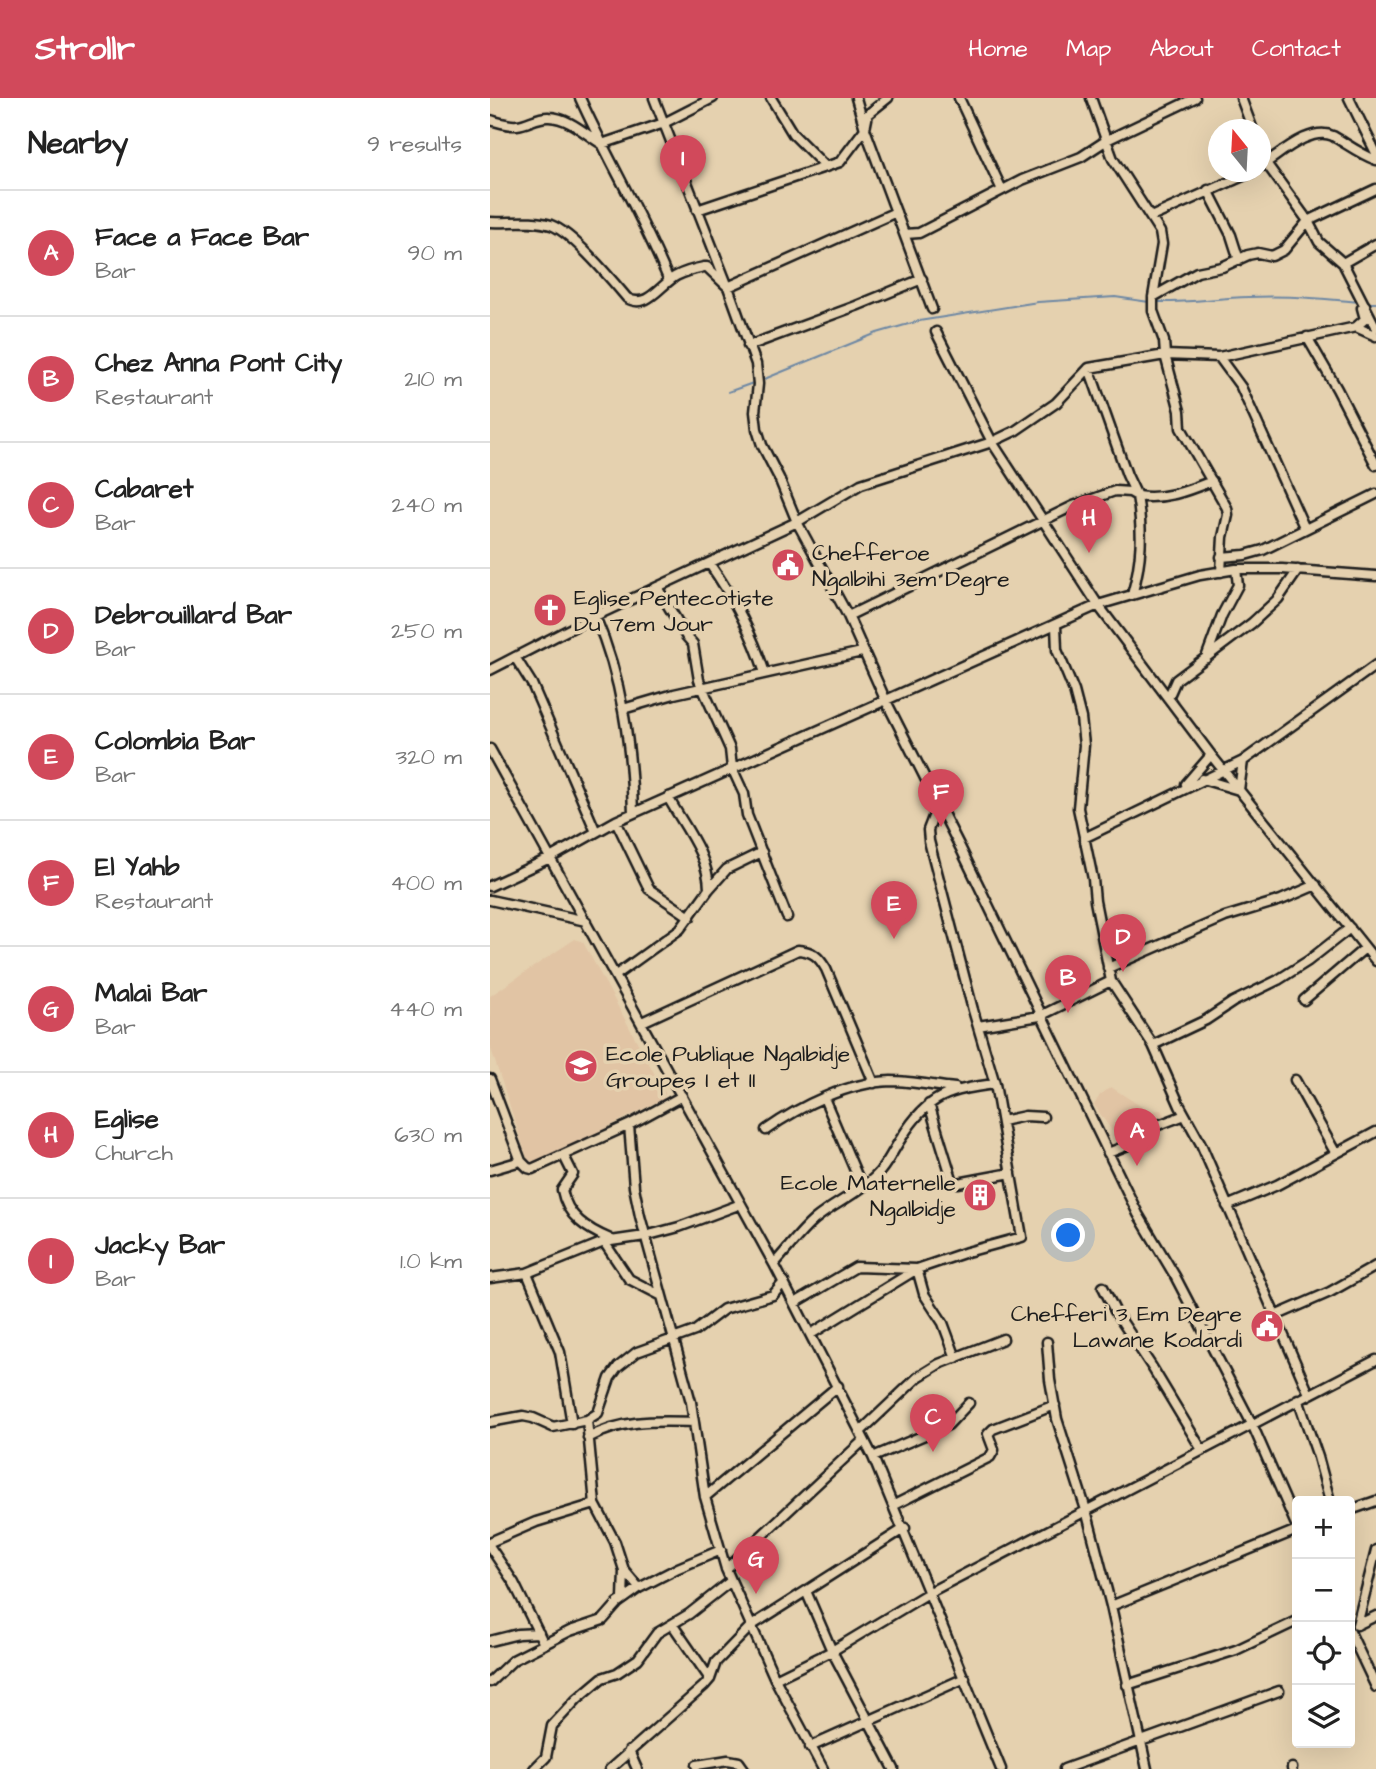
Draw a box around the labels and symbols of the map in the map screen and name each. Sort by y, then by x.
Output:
north arrow [1208,119,1271,182]
pin: I [660,135,706,193]
pin: H [1066,495,1112,553]
place label: Chefferoe Ngalbihi 3em Degre [812,537,1010,596]
public building icon: Chefferoe Ngalbihi 3em Degre [769,546,807,584]
place label: Eglise Pentecotiste Du 7em Jour [574,582,774,640]
church icon: Eglise Pentecotiste Du 7em Jour [531,591,569,629]
pin: F [918,769,964,827]
pin: E [871,881,917,939]
pin: D [1100,914,1146,972]
pin: B [1045,955,1091,1013]
place label: Ecole Publique Ngalbidje Groupes I et II [606,1038,850,1096]
school or university icon: Ecole Publique Ngalbidje Groupes I et II [562,1047,600,1085]
pin: A [1114,1108,1160,1166]
place label: Ecole Maternelle Ngalbidje [781,1167,956,1226]
building icon: Ecole Maternelle Ngalbidje [961,1176,999,1214]
your location [1051,1218,1085,1252]
place label: Chefferi 3 Em Degre Lawane Kodardi [1011,1298,1243,1356]
public building icon: Chefferi 3 Em Degre Lawane Kodardi [1248,1307,1286,1345]
pin: C [910,1394,956,1452]
pin: G [733,1536,779,1594]

